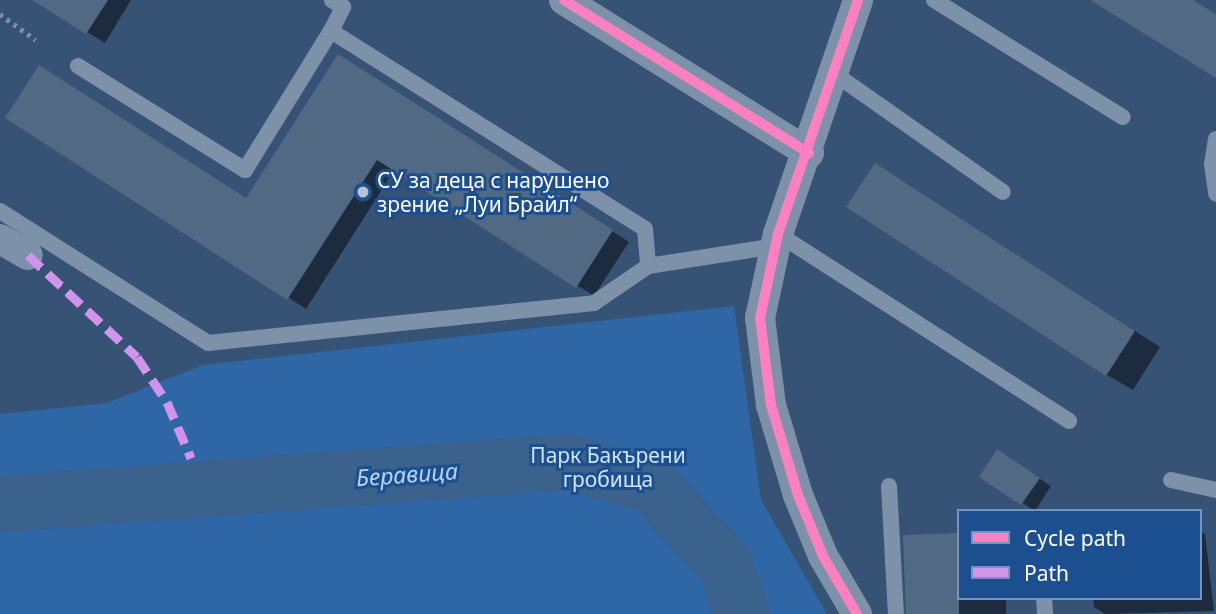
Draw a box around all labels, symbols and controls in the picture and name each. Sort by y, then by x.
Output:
place label: СУ за деца с нарушено зрение „Луи Брайл“ [377,167,609,217]
marker: СУ за деца с нарушено зрение „Луи Брайл“ [355,184,371,200]
park label: Парк Бакърени гробища [530,442,686,492]
water label: Беравица [355,457,459,491]
legend [957,509,1202,600]
text: Cycle path [1024,524,1126,552]
text: Path [1024,559,1069,587]

